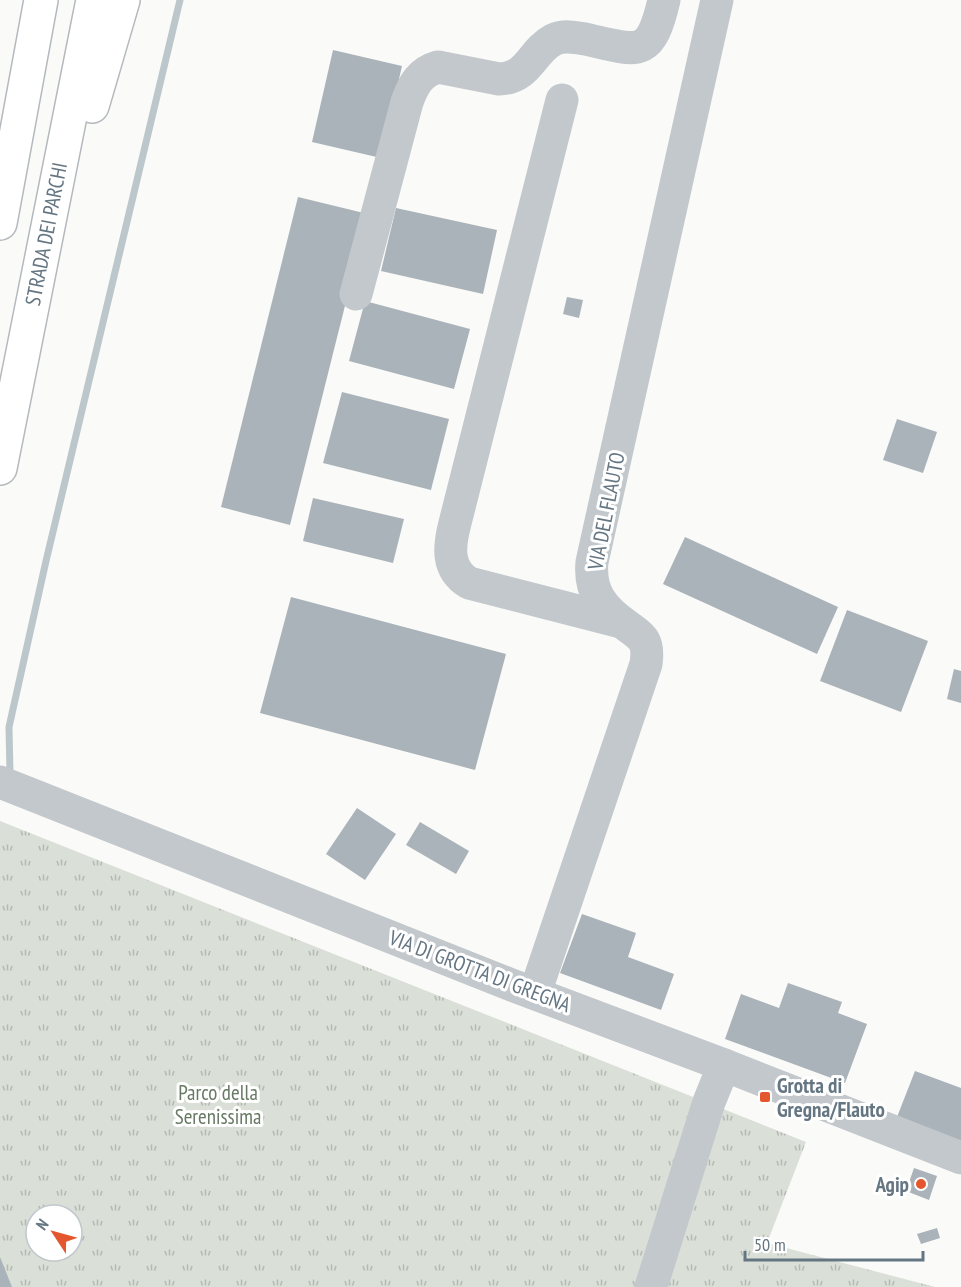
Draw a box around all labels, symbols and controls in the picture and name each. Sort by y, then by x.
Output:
street label: STRADA DEI PARCHI [19,160,73,308]
street label: VIA DEL FLAUTO [581,450,631,573]
street label: VIA DI GROTTA DI GREGNA [384,924,575,1018]
place label: Grotta di Gregna/Flauto [777,1072,885,1123]
park label: Parco della Serenissima [175,1079,261,1130]
marker: Grotta di Gregna/Flauto [758,1090,772,1104]
place label: Agip [874,1171,909,1198]
marker: Agip [914,1177,928,1191]
north arrow [24,1203,84,1263]
text: N [31,1215,52,1234]
scale bar [745,1224,924,1262]
text: 50 m [754,1233,786,1256]

